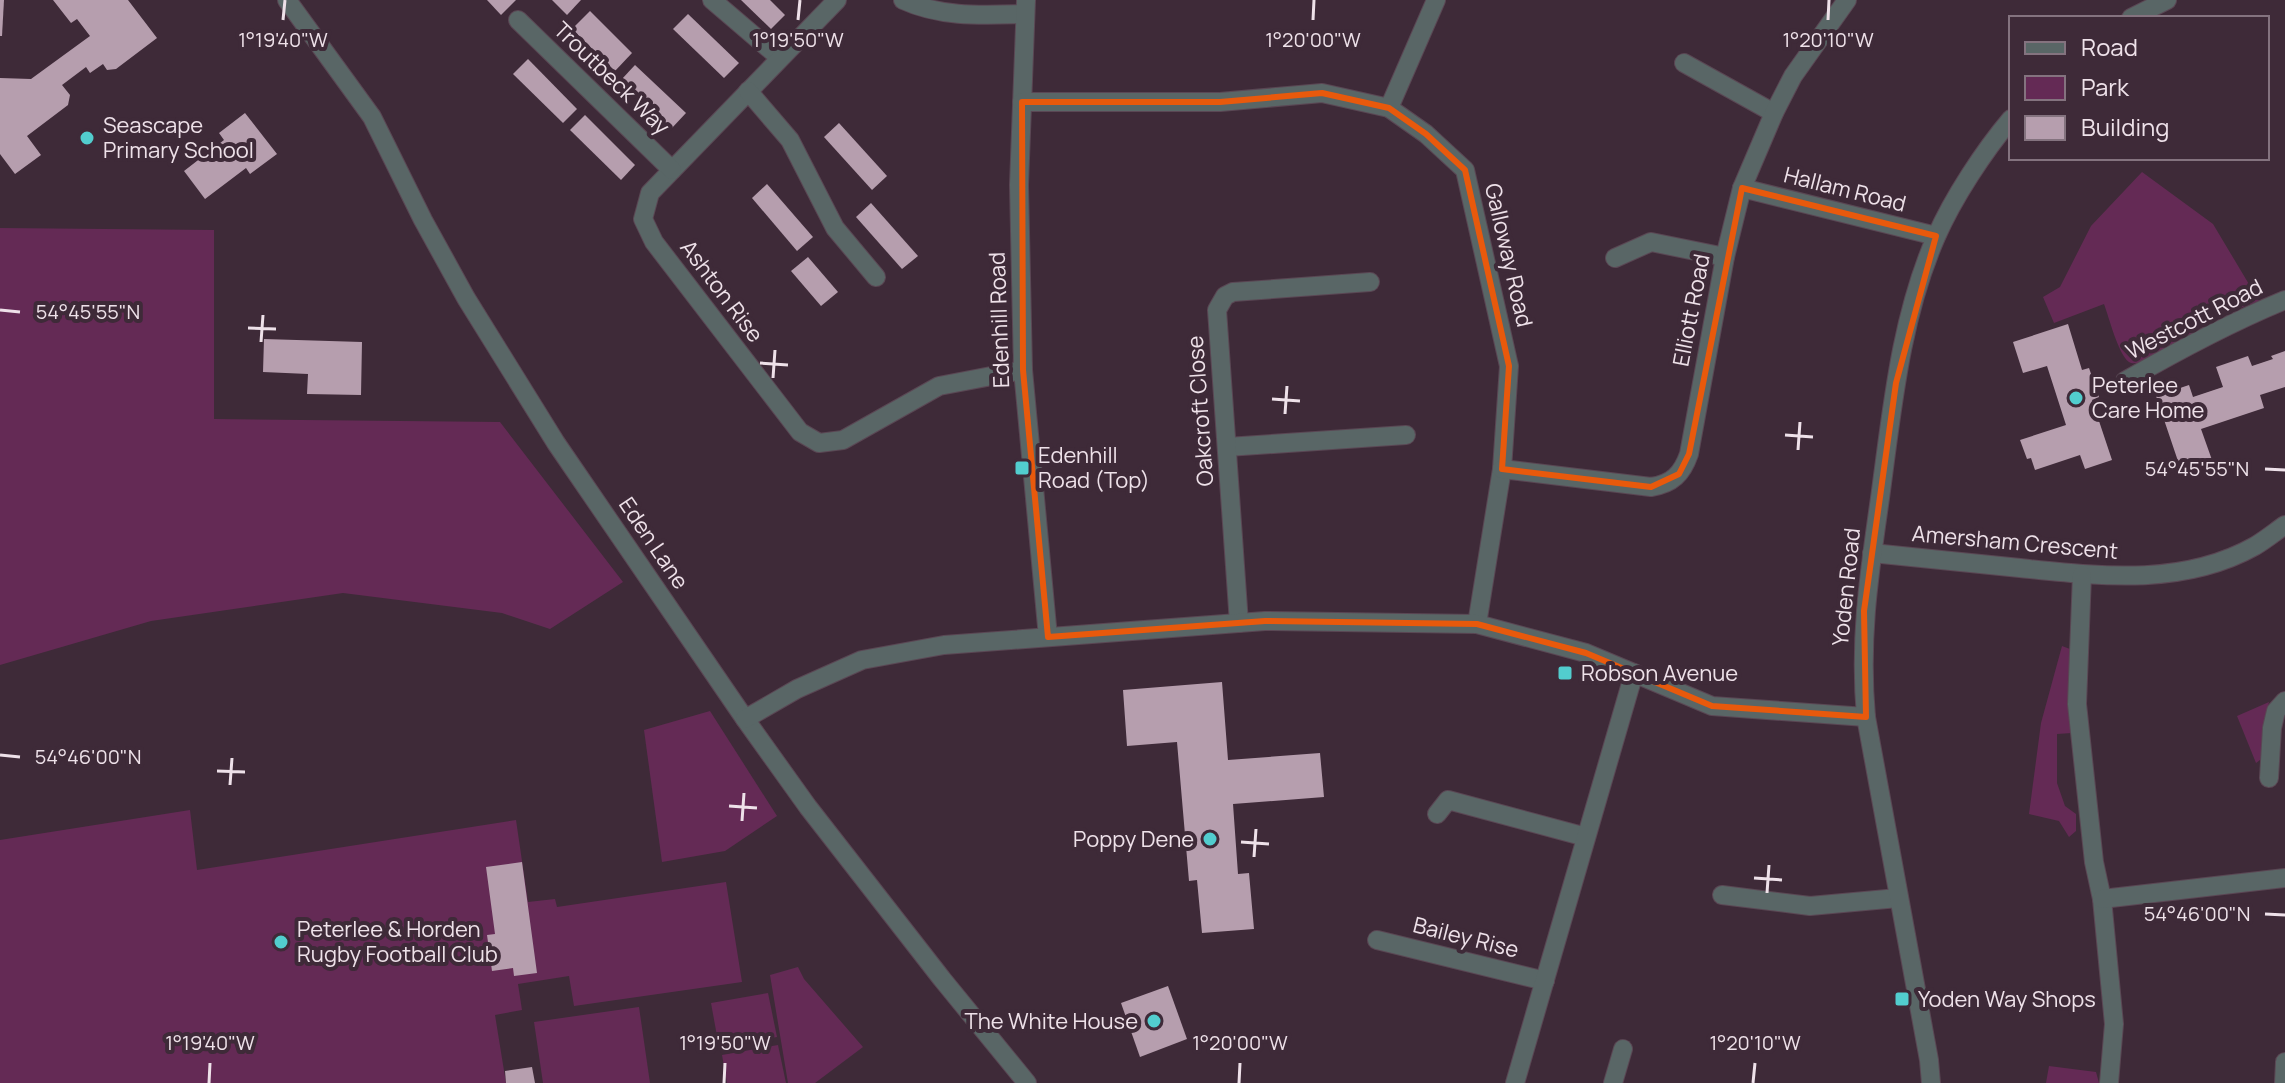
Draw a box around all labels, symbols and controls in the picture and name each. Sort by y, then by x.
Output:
street label: Troutbeck Way [547,15,677,141]
legend [2009,16,2269,160]
text: 1°19'40"W [238,26,328,53]
text: 1°19'50"W [752,26,844,53]
text: 1°20'00"W [1265,26,1361,53]
text: 1°20'10"W [1782,26,1874,53]
text: Road [2081,30,2138,63]
text: Park [2081,70,2130,103]
place label: Seascape Primary School [103,110,254,165]
text: Building [2081,110,2169,143]
marker: Seascape Primary School [78,129,96,147]
street label: Hallam Road [1781,159,1909,219]
street label: Galloway Road [1478,180,1540,330]
street label: Ashton Rise [674,234,770,348]
street label: Edenhill Road [982,251,1016,389]
street label: Elliott Road [1665,251,1717,369]
street label: Westcott Road [2120,272,2268,366]
text: 54°45'55"N [36,298,140,325]
street label: Oakcroft Close [1180,335,1220,487]
place label: Peterlee Care Home [2092,370,2205,425]
marker: Peterlee Care Home [2067,389,2085,407]
place label: Edenhill Road (Top) [1038,440,1150,495]
text: 54°45'55"N [2145,455,2249,482]
marker: Edenhill Road (Top) [1013,459,1031,477]
street label: Eden Lane [612,491,696,595]
street label: Amersham Crescent [1911,518,2120,566]
street label: Yoden Road [1825,526,1867,648]
place label: Robson Avenue [1581,658,1738,688]
marker: Robson Avenue [1556,664,1574,682]
text: 54°46'00"N [35,743,141,770]
place label: Poppy Dene [1073,824,1194,854]
marker: Poppy Dene [1201,830,1219,848]
text: 54°46'00"N [2144,900,2250,927]
street label: Bailey Rise [1410,909,1522,965]
place label: Peterlee & Horden Rugby Football Club [297,914,498,969]
marker: Peterlee & Horden Rugby Football Club [272,933,290,951]
place label: Yoden Way Shops [1918,984,2096,1014]
marker: Yoden Way Shops [1893,990,1911,1008]
place label: The White House [965,1006,1138,1036]
marker: The White House [1145,1012,1163,1030]
text: 1°19'40"W [165,1029,255,1056]
text: 1°19'50"W [679,1029,771,1056]
text: 1°20'00"W [1192,1029,1288,1056]
text: 1°20'10"W [1709,1029,1801,1056]

